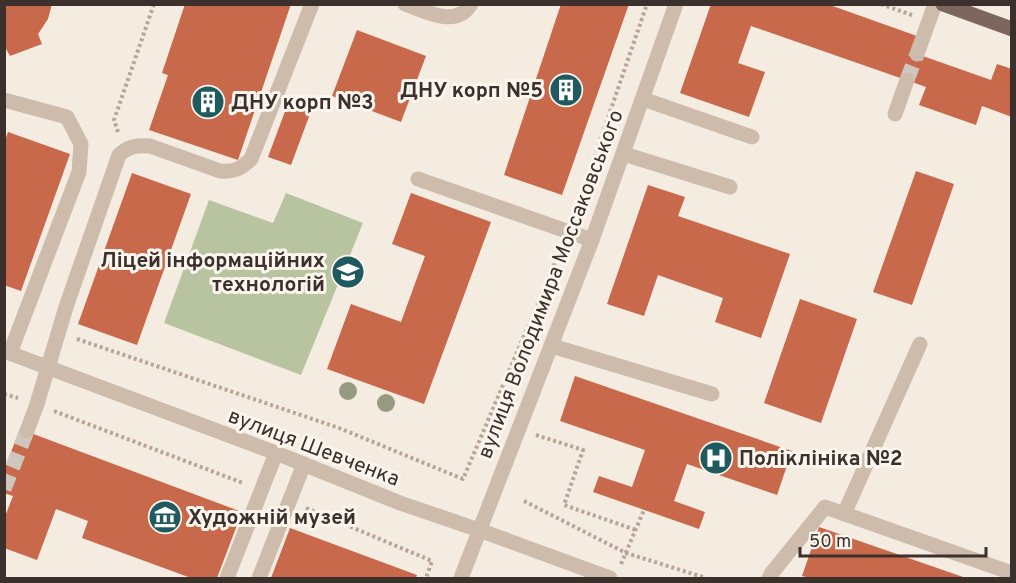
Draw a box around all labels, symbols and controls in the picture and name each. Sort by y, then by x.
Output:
building icon: ДНУ корп №5 [548,72,584,108]
place label: ДНУ корп №5 [400,78,543,105]
building icon: ДНУ корп №3 [190,84,226,120]
place label: ДНУ корп №3 [231,90,374,117]
street label: вулиця Володимира Моссаковського [472,106,631,463]
place label: Ліцей інформаційних технологій [100,248,325,299]
school or university icon: Ліцей інформаційних технологій [330,254,366,290]
street label: вулиця Шевченка [224,403,403,494]
hospital icon: Поліклініка №2 [698,440,734,476]
place label: Поліклініка №2 [739,446,903,473]
museum icon: Художній музей [147,499,183,535]
place label: Художній музей [188,505,356,532]
scale bar [800,520,986,558]
text: 50 m [809,531,851,554]

